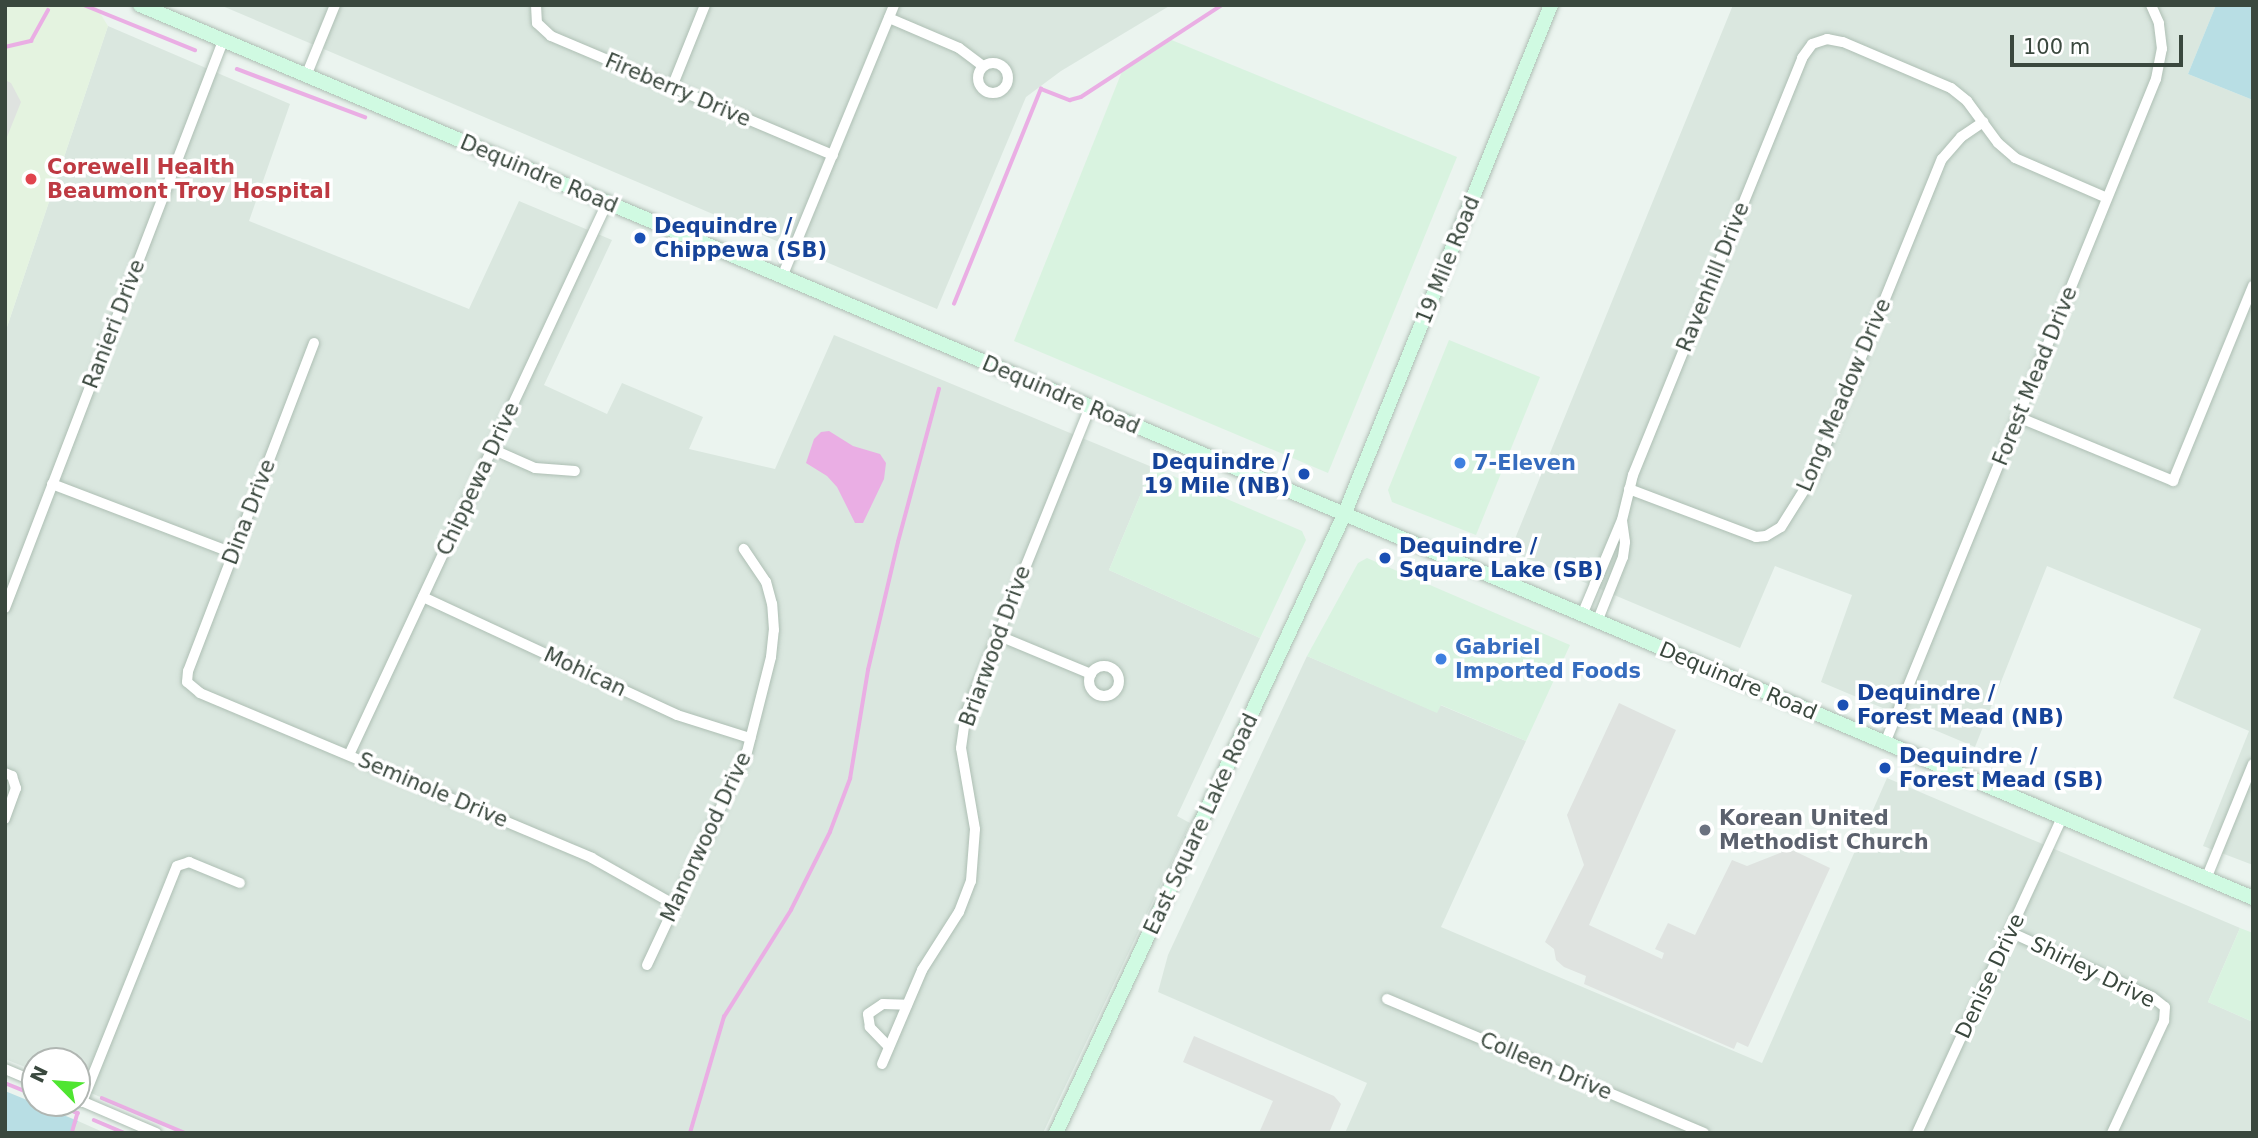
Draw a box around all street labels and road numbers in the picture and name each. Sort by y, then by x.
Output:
street label: Fireberry Drive [601,48,755,132]
street label: Dequindre Road [456,129,622,219]
street label: 19 Mile Road [1411,192,1485,328]
street label: Ravenhill Drive [1672,199,1754,355]
street label: Ranieri Drive [78,256,150,392]
street label: Forest Mead Drive [1988,283,2082,469]
street label: Long Meadow Drive [1792,295,1896,495]
street label: Dequindre Road [978,350,1144,440]
street label: Chippewa Drive [431,398,525,560]
street label: Dina Drive [217,456,281,568]
street label: Briarwood Drive [954,562,1036,730]
street label: Dequindre Road [1655,636,1821,726]
street label: Mohican [540,642,630,702]
street label: East Square Lake Road [1139,710,1263,938]
street label: Seminole Drive [354,747,512,833]
street label: Manorwood Drive [656,748,756,926]
street label: Denise Drive [1950,910,2030,1042]
street label: Shirley Drive [2027,931,2159,1013]
street label: Colleen Drive [1476,1027,1616,1105]

